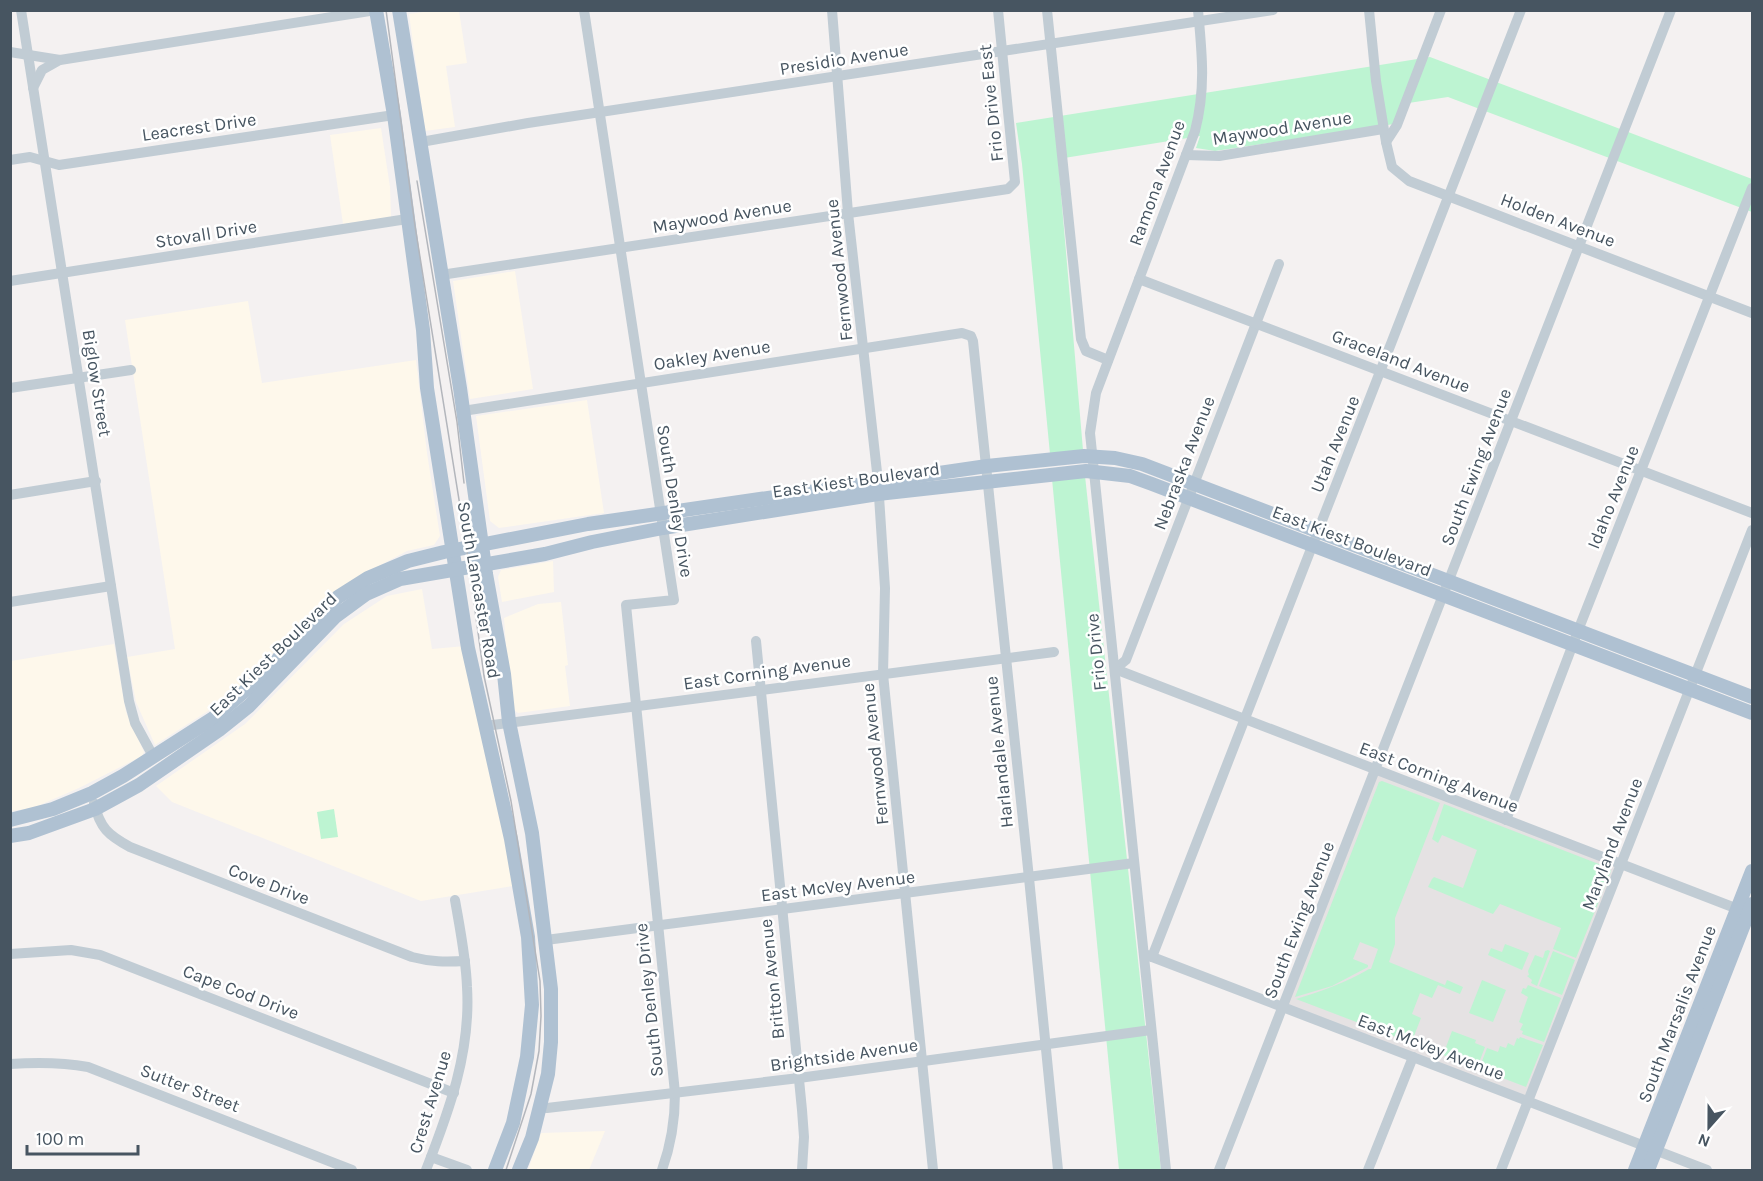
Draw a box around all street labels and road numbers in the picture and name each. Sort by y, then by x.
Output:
street label: Presidio Avenue [778,38,910,80]
street label: Frio Drive East [974,43,1008,163]
street label: Maywood Avenue [1211,106,1353,150]
street label: Leacrest Drive [140,108,258,146]
street label: Ramona Avenue [1124,117,1190,249]
street label: Holden Avenue [1497,188,1619,252]
street label: Maywood Avenue [651,194,793,238]
street label: Fernwood Avenue [821,198,857,342]
street label: Stovall Drive [153,215,259,253]
street label: Graceland Avenue [1329,324,1473,398]
street label: Biglow Street [78,328,116,438]
street label: Oakley Avenue [652,335,772,375]
street label: South Ewing Avenue [1436,385,1516,549]
street label: Utah Avenue [1306,392,1364,496]
street label: Nebraska Avenue [1148,393,1220,533]
street label: South Denley Drive [652,423,698,579]
street label: Idaho Avenue [1582,442,1644,552]
street label: East Kiest Boulevard [771,457,941,503]
street label: South Lancaster Road [453,500,505,680]
street label: East Kiest Boulevard [1269,500,1435,582]
street label: East Kiest Boulevard [205,587,341,721]
street label: Frio Drive [1081,612,1111,692]
street label: East Corning Avenue [682,649,852,695]
street label: Harlandale Avenue [980,675,1018,829]
street label: Fernwood Avenue [857,682,893,826]
street label: East Corning Avenue [1356,737,1522,817]
street label: Maryland Avenue [1577,775,1647,913]
street label: South Ewing Avenue [1259,838,1339,1002]
street label: Cove Drive [225,858,313,910]
street label: East McVey Avenue [760,866,916,906]
street label: Britton Avenue [755,918,789,1040]
street label: South Denley Drive [630,922,668,1078]
street label: South Marsalis Avenue [1633,922,1721,1106]
street label: Cape Cod Drive [180,960,302,1024]
street label: East McVey Avenue [1355,1009,1507,1085]
street label: Brightside Avenue [769,1034,919,1076]
street label: Crest Avenue [404,1048,456,1156]
street label: Sutter Street [137,1059,243,1117]

